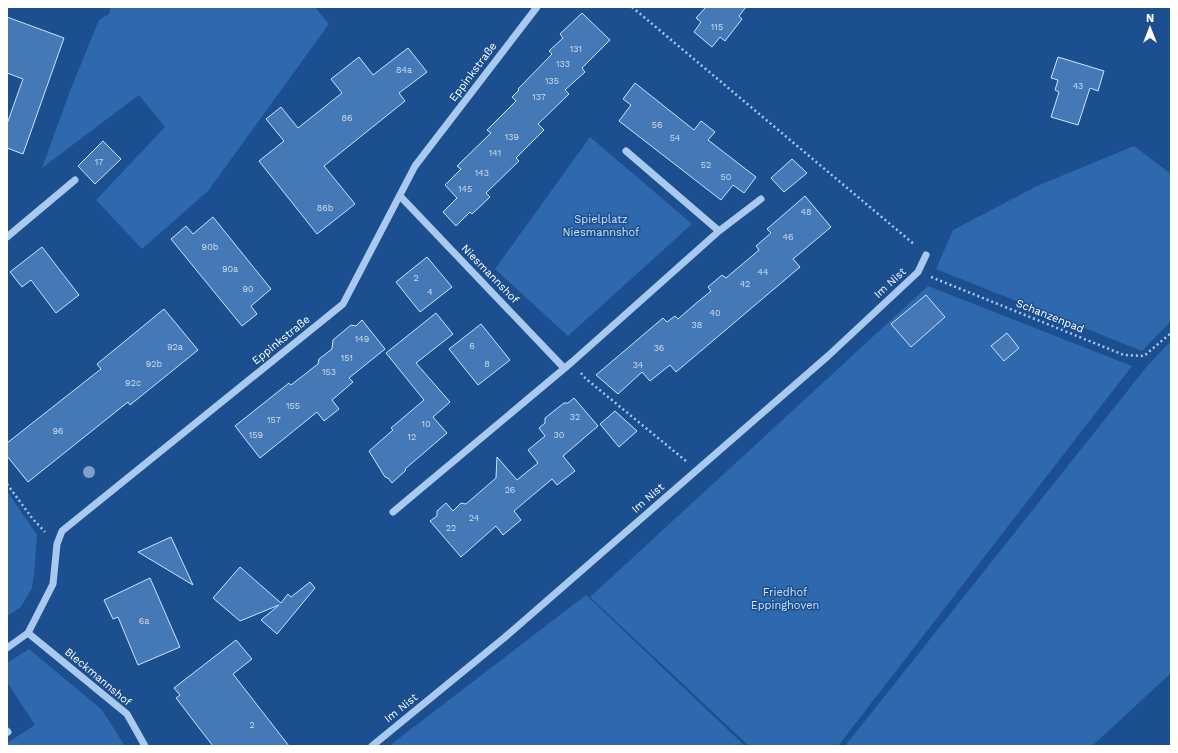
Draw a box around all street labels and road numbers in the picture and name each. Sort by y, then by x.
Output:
street label: Eppinkstraße [447,40,499,104]
street label: Niesmannshof [459,242,522,307]
street label: Im Nist [871,265,909,301]
street label: Schanzenpad [1014,296,1086,336]
street label: Eppinkstraße [249,313,313,367]
street label: Im Nist [629,480,667,516]
street label: Bleckmannshof [62,645,135,709]
street label: Im Nist [382,690,420,725]

